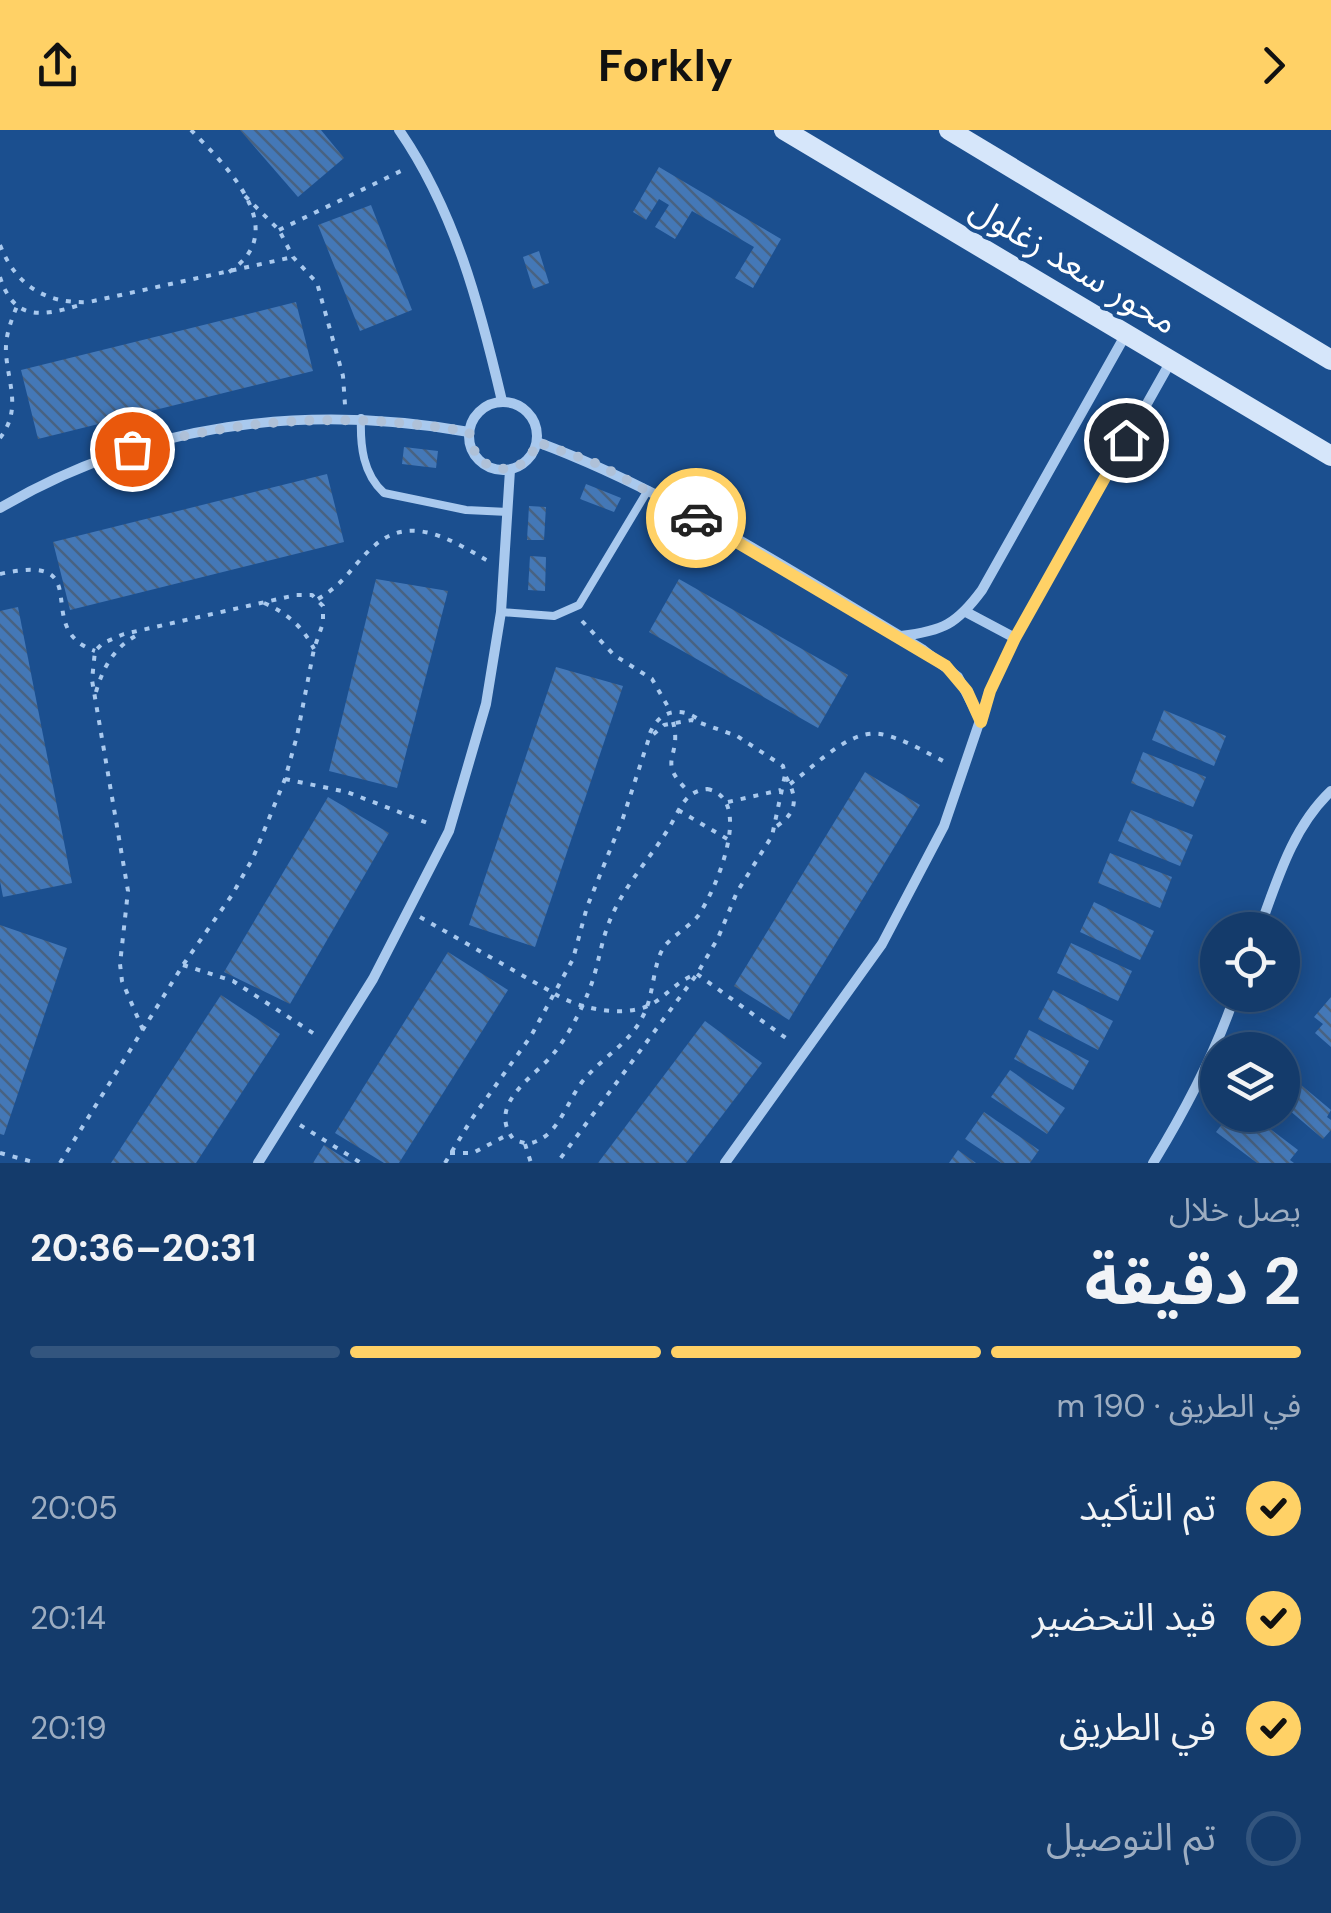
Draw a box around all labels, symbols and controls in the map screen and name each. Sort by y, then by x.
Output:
text: Forkly [598,36,733,95]
icon: share [30,38,85,93]
icon: forward [1246,38,1301,93]
street label: محور سعد زغلول [962,185,1186,345]
pin [1084,398,1169,483]
pin [90,407,175,492]
icon: home [1099,413,1154,468]
icon: bag [105,422,160,477]
courier [646,468,746,568]
icon: car [669,491,724,546]
map controls [1200,912,1300,1132]
button: locate [1200,912,1300,1012]
button: layers [1200,1032,1300,1132]
text: يصل خلال [1169,1189,1301,1231]
text: 20:31–20:36 [30,1223,256,1273]
text: 2 دقيقة [1085,1240,1301,1324]
text: في الطريق · 190 m [1056,1385,1301,1427]
icon: check [1246,1481,1301,1536]
text: تم التأكيد [1079,1482,1216,1532]
text: 20:05 [30,1487,118,1529]
icon: check [1246,1591,1301,1646]
text: قيد التحضير [1032,1592,1216,1642]
text: 20:14 [30,1597,106,1639]
icon: check [1246,1701,1301,1756]
text: في الطريق [1059,1702,1216,1752]
text: 20:19 [30,1707,107,1749]
text: تم التوصيل [1046,1812,1216,1862]

